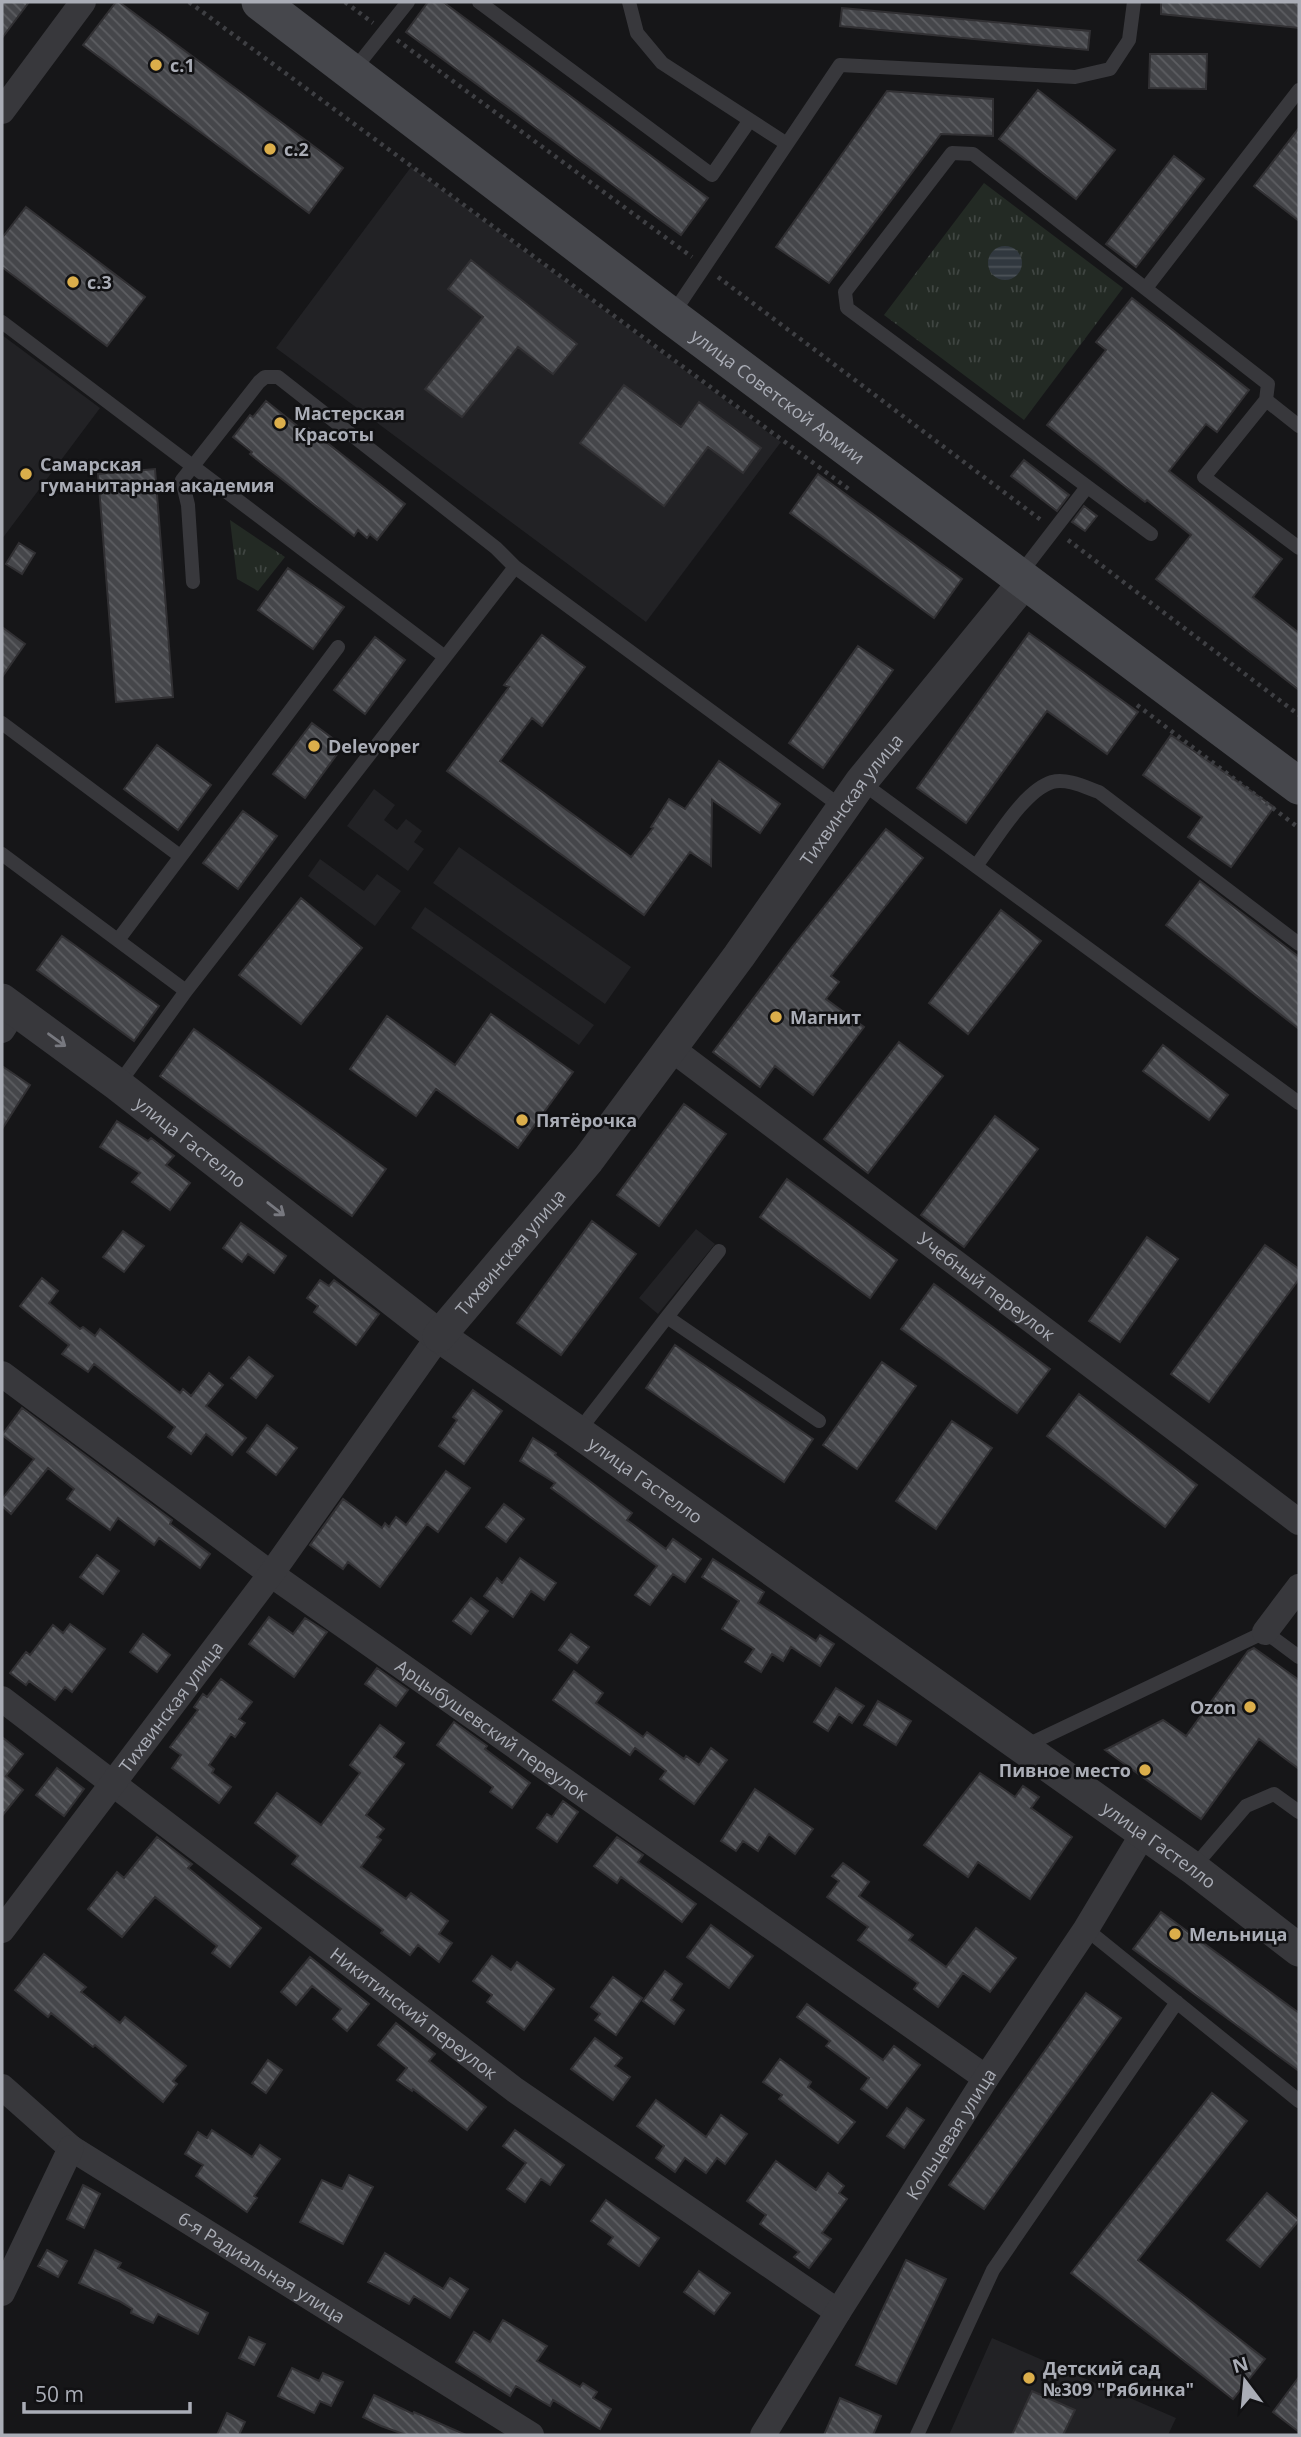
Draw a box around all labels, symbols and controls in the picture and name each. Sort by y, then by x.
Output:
place label: с.1 [170,53,195,77]
marker: с.1 [148,57,164,73]
place label: с.2 [284,137,309,161]
marker: с.2 [262,141,278,157]
place label: с.3 [87,270,112,294]
marker: с.3 [65,274,81,290]
street label: улица Советской Армии [686,323,870,469]
place label: Мастерская Красоты [294,401,405,446]
marker: Мастерская Красоты [272,415,288,431]
place label: Самарская гуманитарная академия [40,452,274,497]
marker: Самарская гуманитарная академия [18,466,34,482]
street label: Тихвинская улица [794,728,908,870]
place label: Delevoper [328,734,420,758]
marker: Delevoper [306,738,322,754]
place label: Магнит [790,1005,861,1029]
marker: Магнит [768,1009,784,1025]
one-way arrow [47,1033,66,1048]
street label: улица Гастелло [130,1091,251,1193]
place label: Пятёрочка [536,1108,637,1132]
marker: Пятёрочка [514,1112,530,1128]
street label: Тихвинская улица [450,1184,571,1320]
one-way arrow [266,1201,285,1216]
street label: Учебный переулок [913,1227,1061,1346]
street label: улица Гастелло [584,1431,707,1529]
street label: Тихвинская улица [113,1636,228,1777]
street label: Арцыбушевский переулок [391,1654,594,1807]
place label: Ozon [1190,1695,1236,1719]
marker: Ozon [1242,1699,1258,1715]
place label: Пивное место [999,1758,1131,1782]
marker: Пивное место [1137,1762,1153,1778]
street label: улица Гастелло [1098,1795,1221,1894]
place label: Мельница [1189,1922,1287,1946]
marker: Мельница [1167,1926,1183,1942]
street label: Никитинский переулок [325,1942,503,2085]
street label: Кольцевая улица [900,2063,1001,2204]
street label: 6-я Радиальная улица [174,2206,350,2328]
north arrow [1210,2346,1280,2416]
text: N [1229,2350,1251,2379]
place label: Детский сад №309 "Рябинка" [1043,2356,1194,2401]
scale bar [24,2370,191,2414]
marker: Детский сад №309 "Рябинка" [1021,2370,1037,2386]
text: 50 m [35,2380,84,2408]

